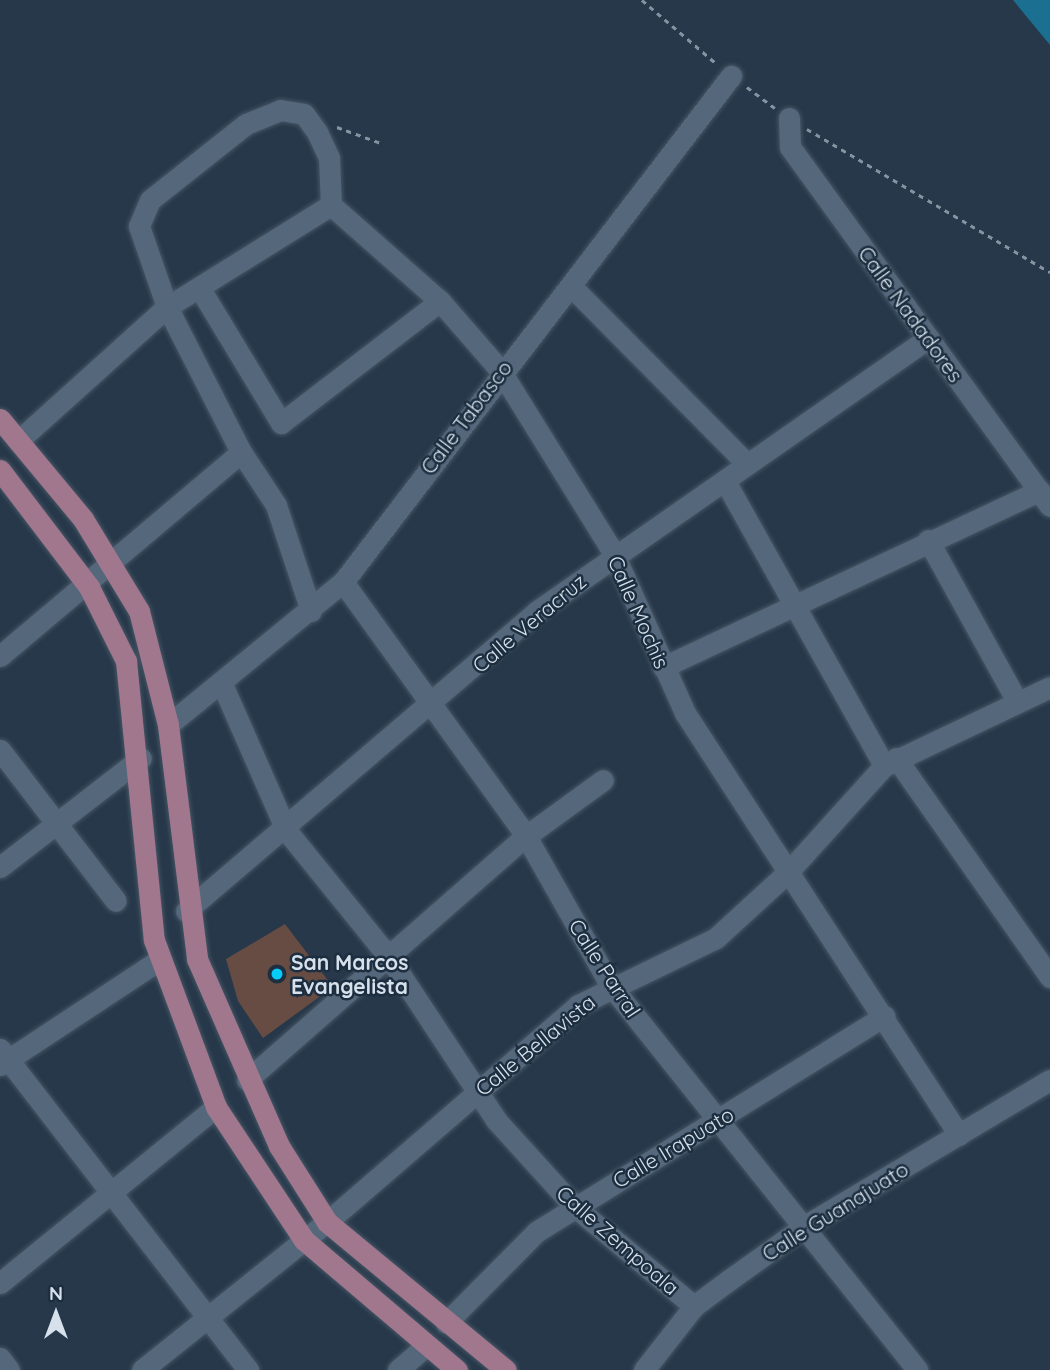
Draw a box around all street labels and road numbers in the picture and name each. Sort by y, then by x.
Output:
street label: Calle Nadadores [853,241,969,387]
street label: Calle Tabasco [415,355,517,479]
street label: Calle Mochis [603,552,675,672]
street label: Calle Veracruz [467,568,591,678]
street label: Calle Parral [564,914,646,1022]
street label: Calle Bellavista [470,989,600,1101]
street label: Calle Irapuato [608,1101,738,1193]
street label: Calle Guanajuato [757,1156,913,1266]
street label: Calle Zempoala [552,1180,684,1300]

